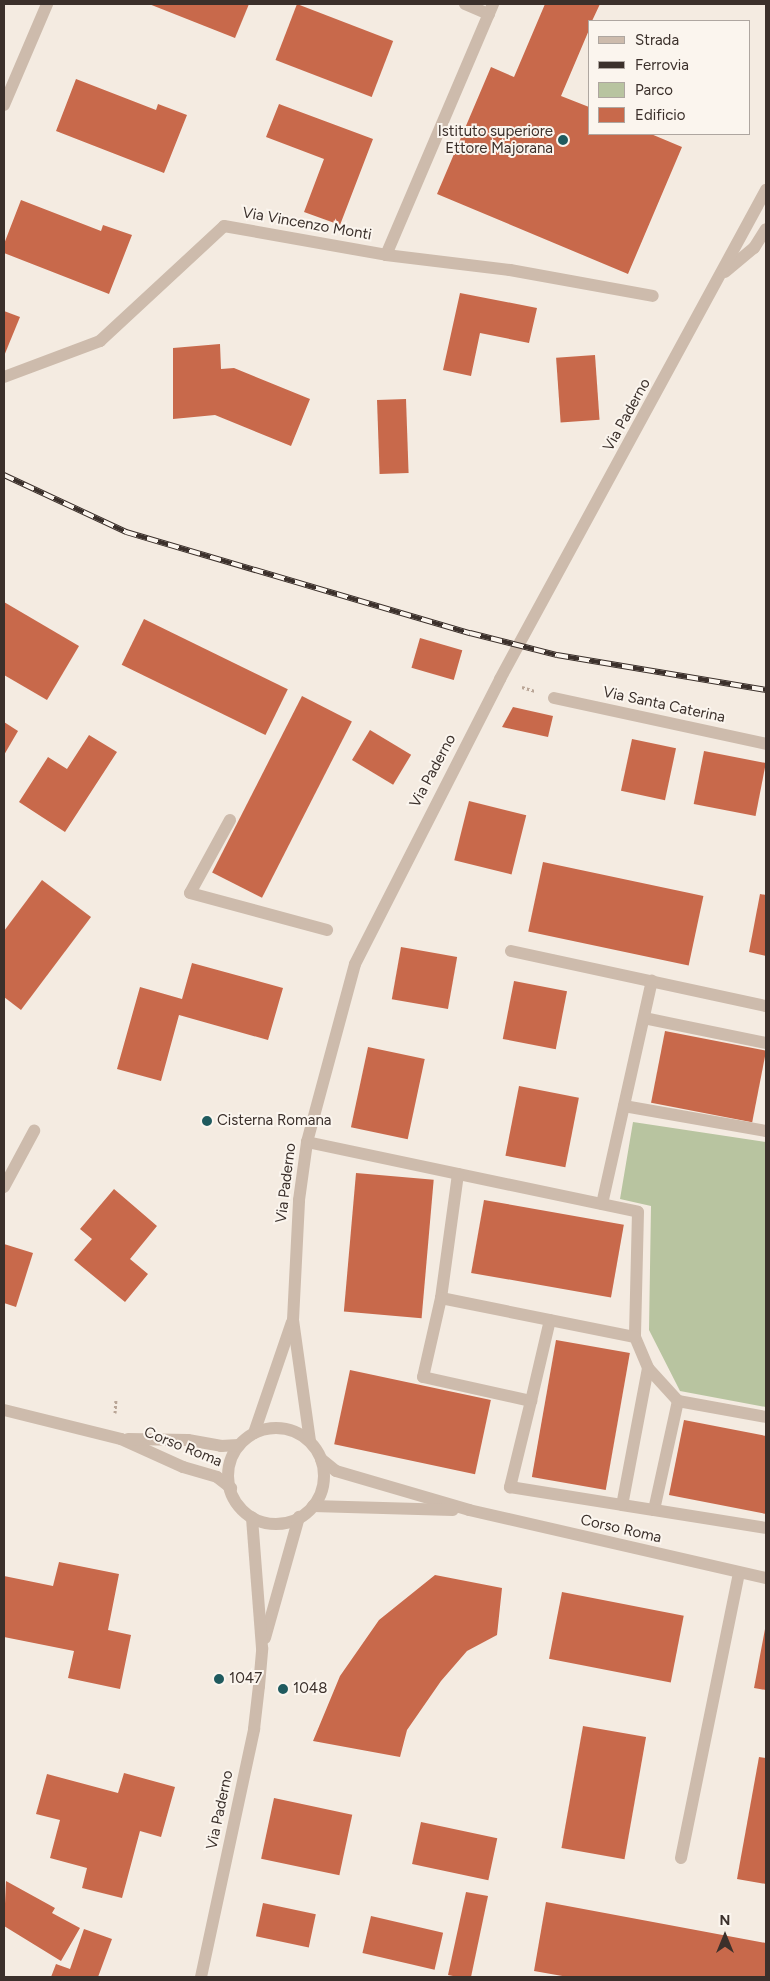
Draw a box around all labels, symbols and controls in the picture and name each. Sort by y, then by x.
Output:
legend [588,20,750,135]
text: Strada [635,31,679,49]
text: Ferrovia [635,56,689,74]
text: Parco [635,81,673,99]
text: Edificio [635,106,685,124]
place label: Istituto superiore Ettore Majorana [438,122,553,157]
marker: Istituto superiore Ettore Majorana [557,134,569,146]
street label: Via Vincenzo Monti [241,204,373,244]
street label: Via Paderno [600,375,654,455]
street label: Via Santa Caterina [601,683,727,727]
street label: Via Paderno [406,731,460,811]
place label: Cisterna Romana [217,1112,331,1130]
marker: Cisterna Romana [201,1115,213,1127]
street label: Via Paderno [272,1142,300,1224]
street label: Corso Roma [141,1423,225,1471]
street label: Corso Roma [579,1511,663,1547]
place label: 1047 [229,1670,262,1688]
marker: 1047 [213,1673,225,1685]
place label: 1048 [293,1680,327,1698]
marker: 1048 [277,1683,289,1695]
street label: Via Paderno [203,1769,237,1851]
north arrow [700,1911,750,1961]
text: N [720,1912,730,1929]

